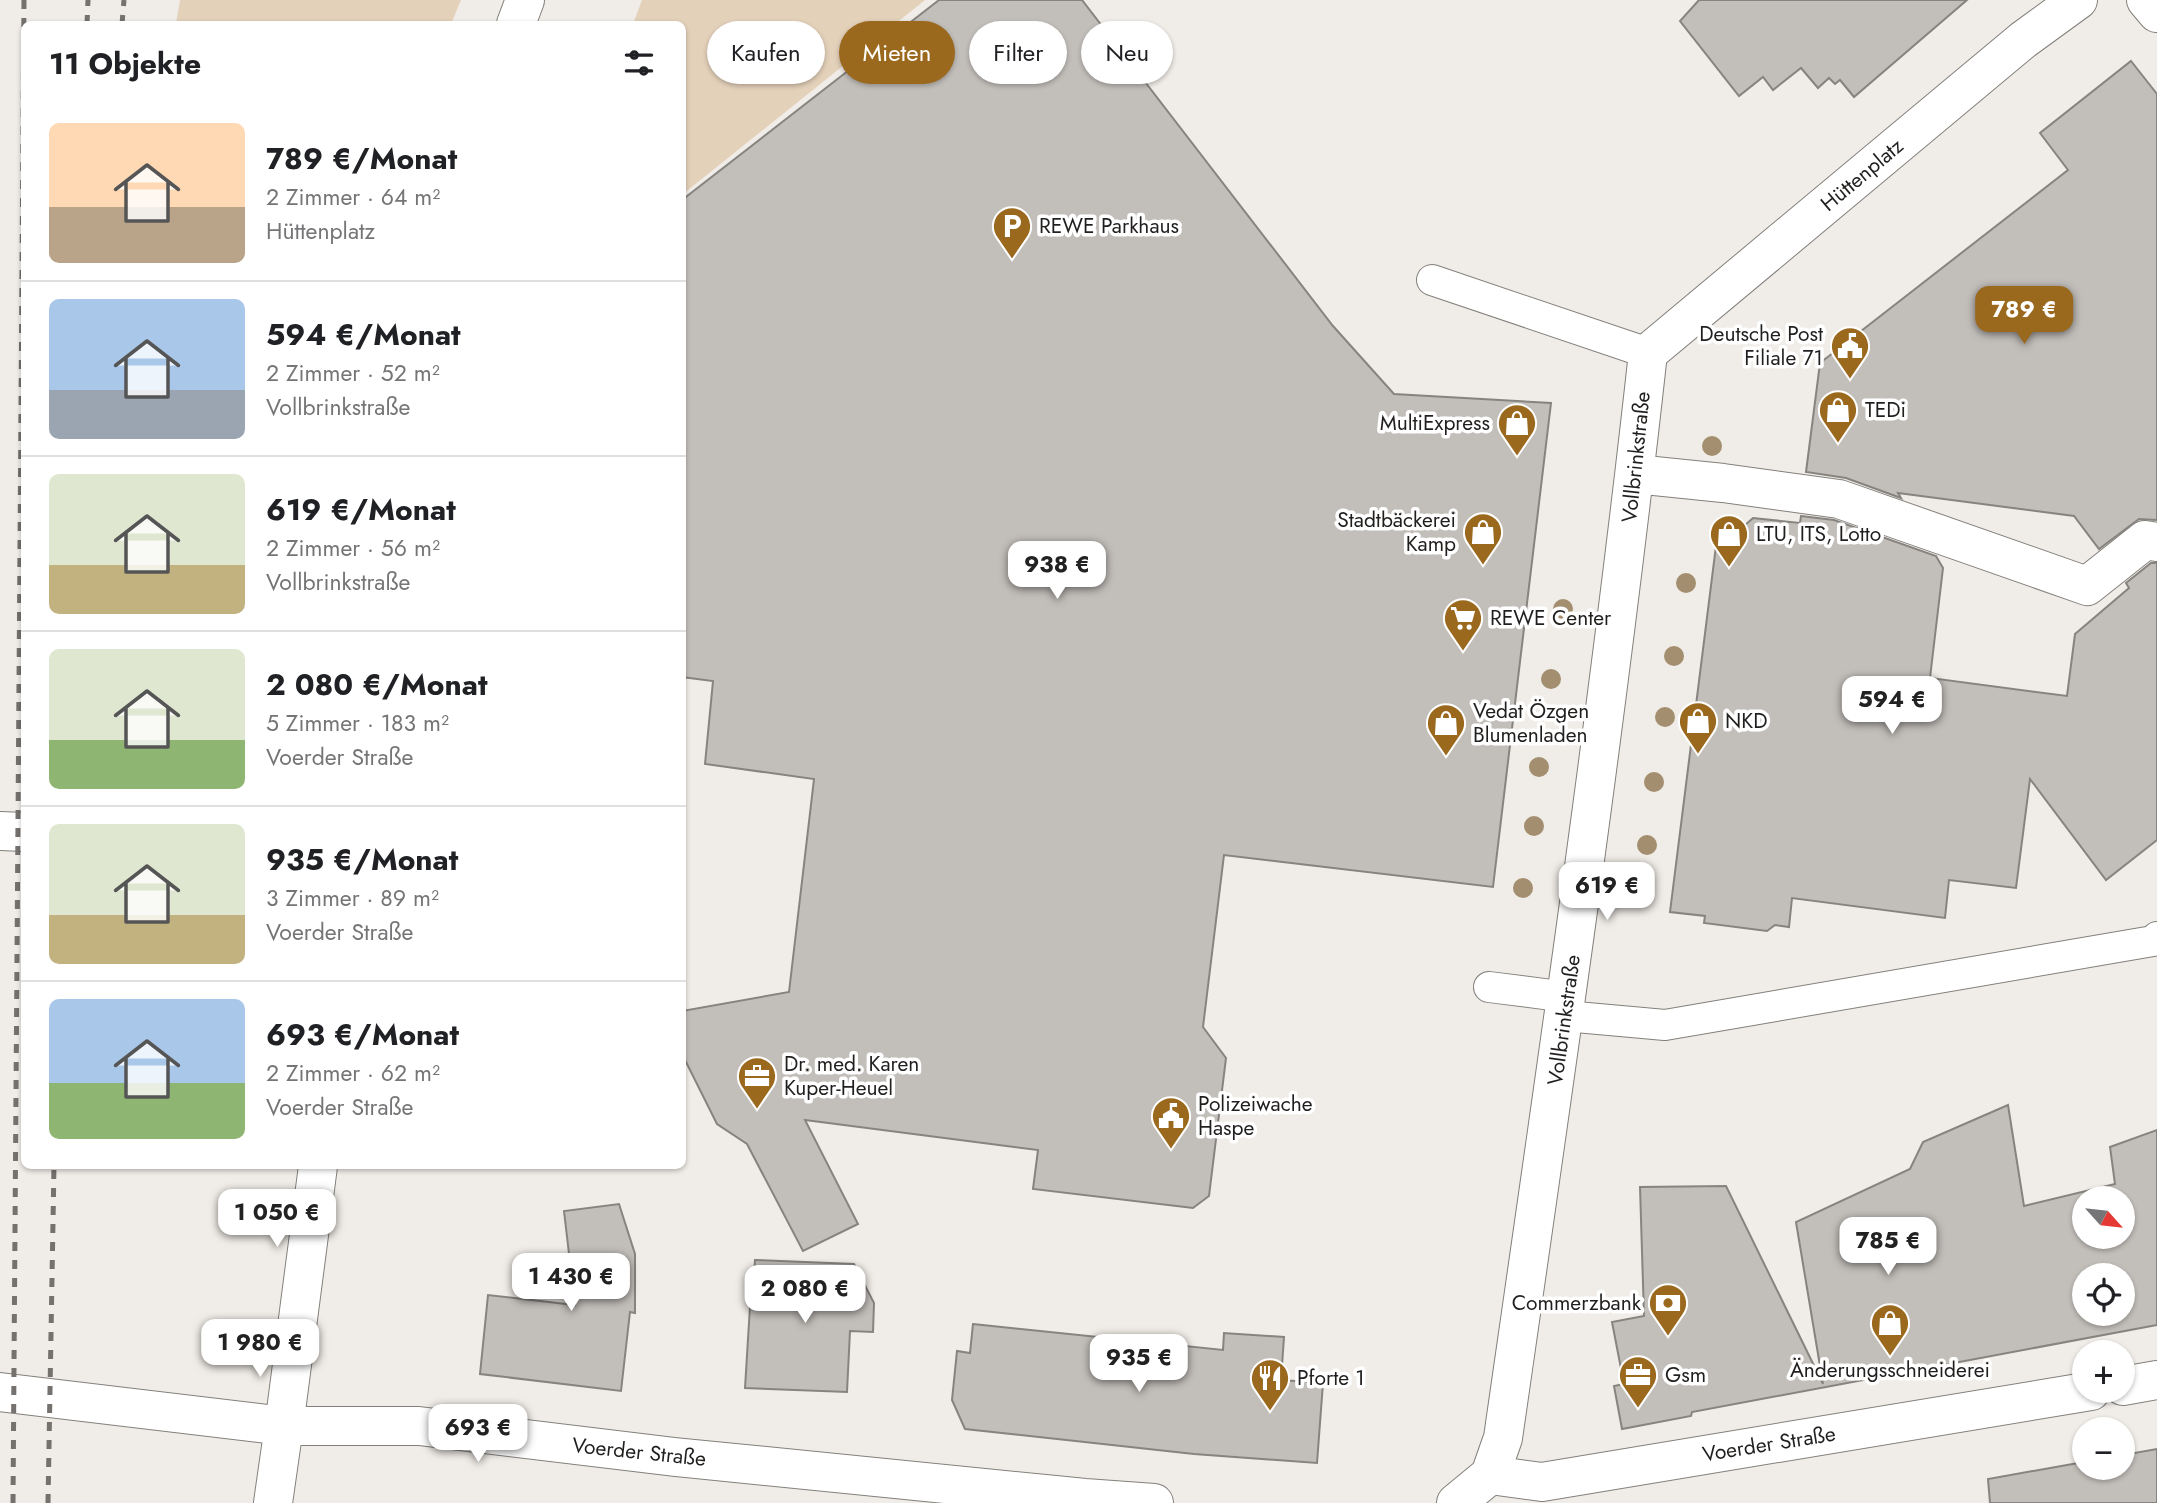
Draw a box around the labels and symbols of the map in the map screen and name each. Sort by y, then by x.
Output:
street label: Hüttenplatz [1814,131,1910,218]
parking icon: REWE Parkhaus [991,205,1033,260]
place label: REWE Parkhaus [1039,211,1179,241]
pin: 789 € [1975,286,2073,346]
place label: Deutsche Post Filiale 71 [1699,319,1823,373]
public building icon: Deutsche Post Filiale 71 [1829,325,1871,380]
shop icon: TEDi [1817,389,1859,444]
street label: Vollbrinkstraße [1614,390,1658,524]
place label: TEDi [1865,395,1906,425]
shop icon: MultiExpress [1496,402,1538,457]
place label: MultiExpress [1380,408,1490,438]
place label: Stadtbäckerei Kamp [1337,505,1456,559]
shop icon: Stadtbäckerei Kamp [1462,511,1504,566]
shop icon: LTU, ITS, Lotto [1708,513,1750,568]
place label: LTU, ITS, Lotto [1756,519,1881,549]
pin: 938 € [1008,542,1106,601]
supermarket icon: REWE Center [1442,597,1484,652]
place label: REWE Center [1490,603,1612,633]
pin: 594 € [1843,676,1941,736]
place label: Vedat Özgen Blumenladen [1473,696,1589,750]
shop icon: NKD [1677,700,1719,755]
shop icon: Vedat Özgen Blumenladen [1425,702,1467,757]
place label: NKD [1725,706,1767,736]
pin: 619 € [1558,862,1656,922]
street label: Vollbrinkstraße [1540,953,1588,1087]
place label: Dr. med. Karen Kuper-Heuel [784,1049,919,1103]
office icon: Dr. med. Karen Kuper-Heuel [736,1055,778,1110]
place label: Polizeiwache Haspe [1198,1089,1313,1143]
public building icon: Polizeiwache Haspe [1150,1095,1192,1150]
north arrow [2072,1186,2135,1250]
pin: 1 050 € [212,1190,342,1249]
pin: 785 € [1839,1218,1937,1277]
pin: 1 430 € [506,1254,636,1313]
pin: 2 080 € [740,1266,870,1325]
bank icon: Commerzbank [1647,1282,1689,1337]
place label: Commerzbank [1512,1288,1642,1318]
shop icon: Änderungsschneiderei [1869,1302,1911,1357]
pin: 1 980 € [195,1320,325,1379]
pin: 935 € [1090,1334,1188,1394]
office icon: Gsm [1617,1354,1659,1409]
place label: Änderungsschneiderei [1790,1355,1990,1385]
restaurant icon: Pforte 1 [1249,1357,1291,1412]
place label: Gsm [1665,1360,1706,1390]
place label: Pforte 1 [1297,1363,1365,1393]
pin: 693 € [429,1404,527,1464]
street label: Voerder Straße [1700,1419,1838,1469]
street label: Voerder Straße [571,1430,708,1474]

